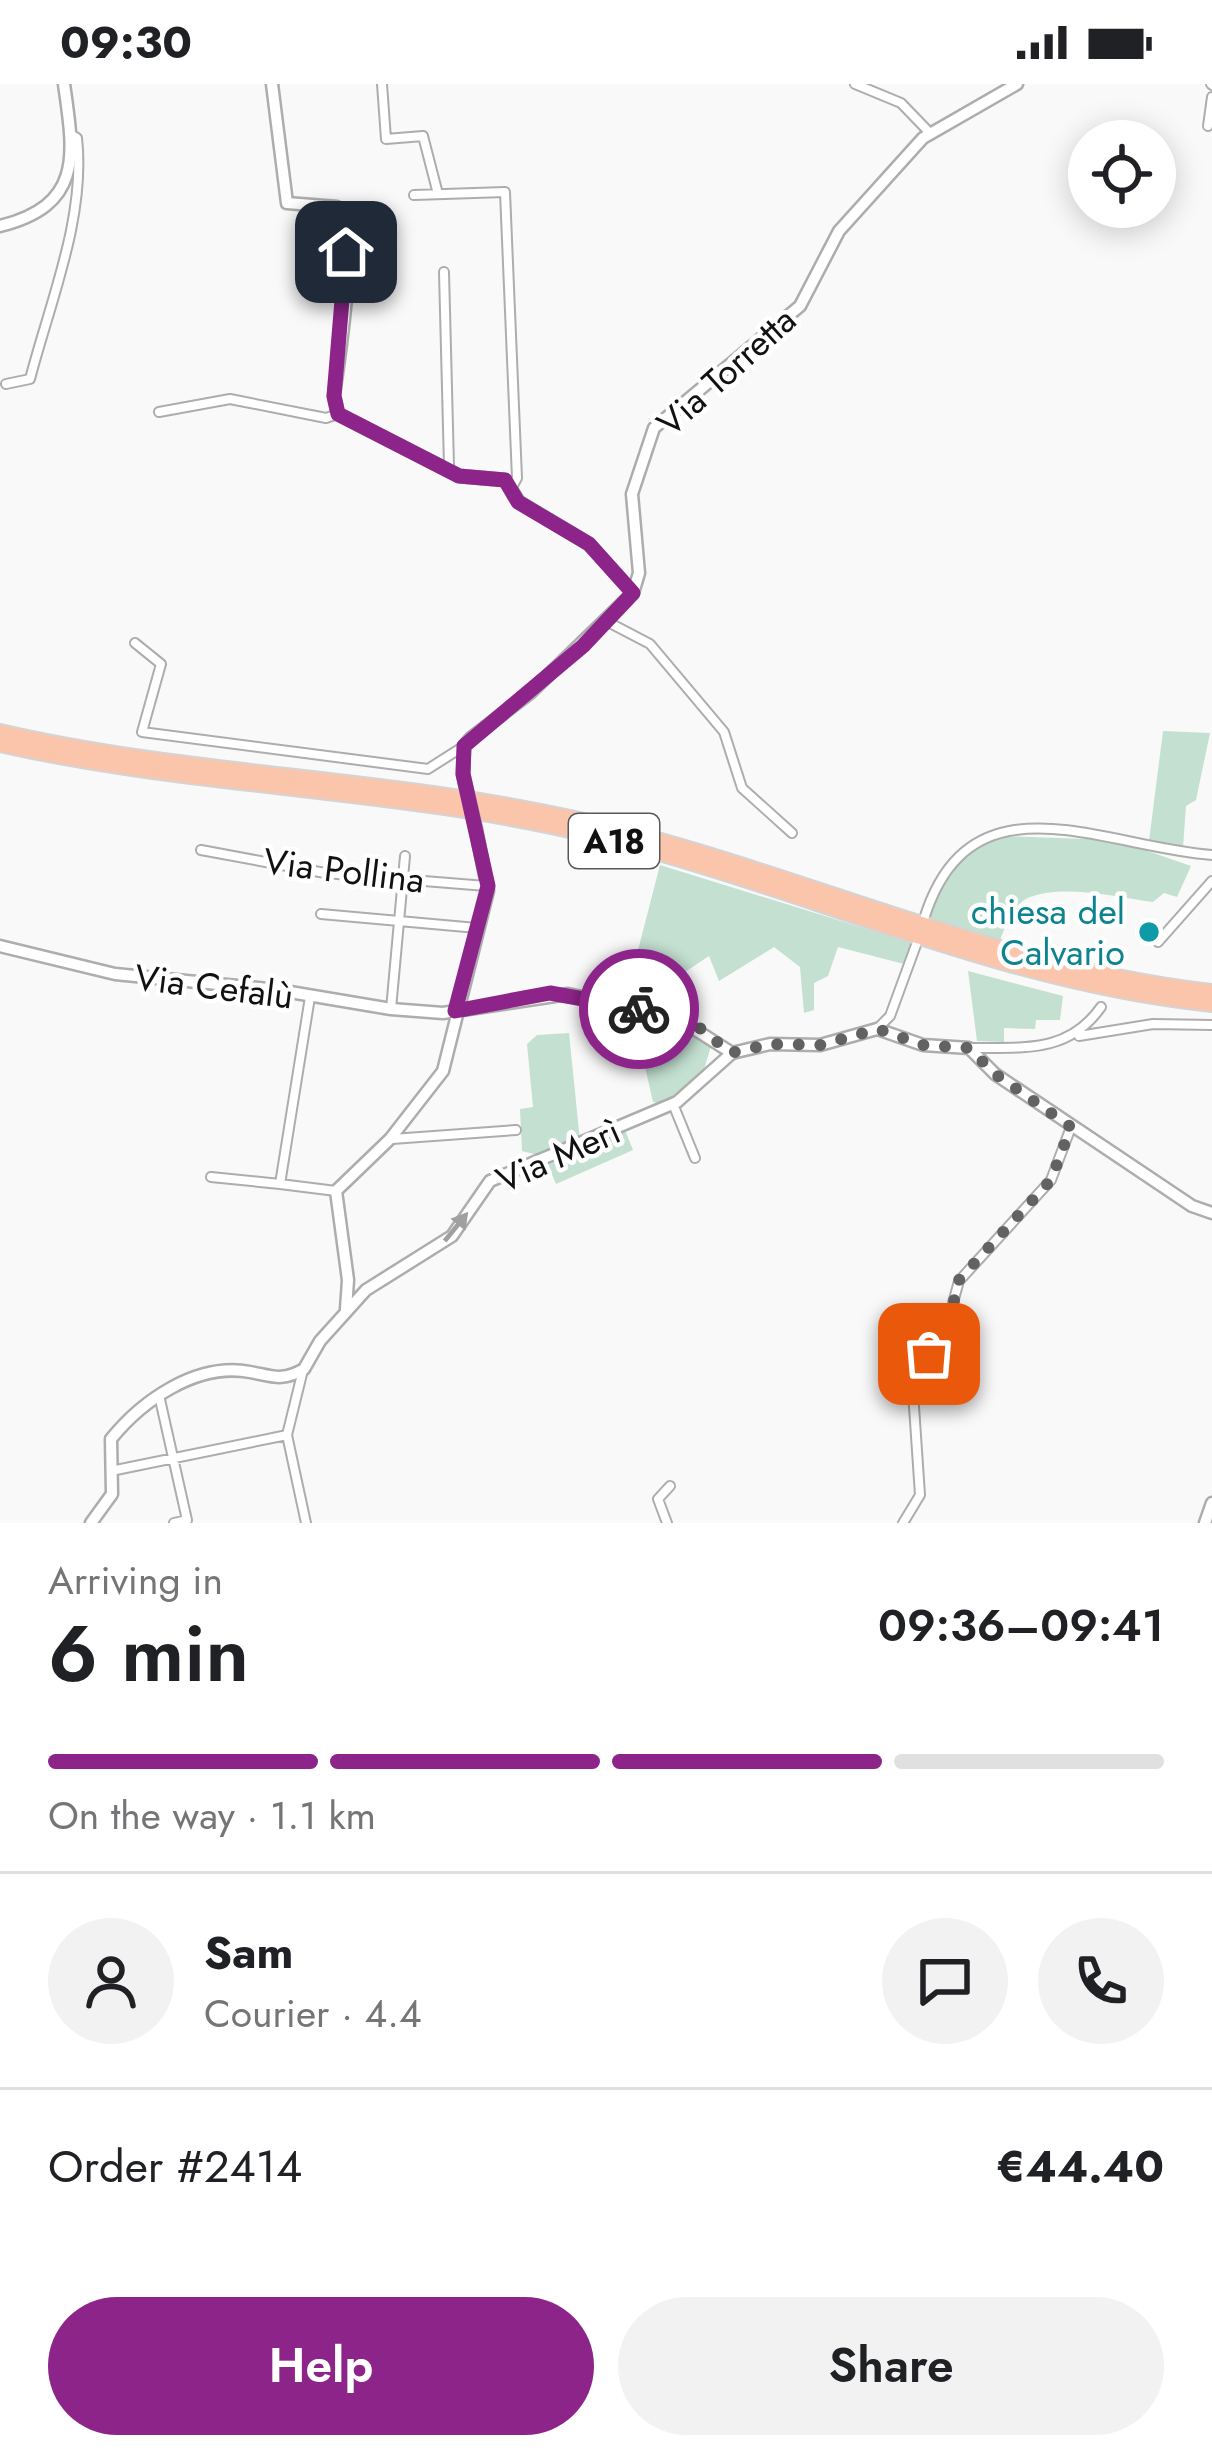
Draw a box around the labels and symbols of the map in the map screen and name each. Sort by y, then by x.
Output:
pin [295,201,397,303]
street label: Via Torretta [645,294,807,448]
road number: A18 [569,814,659,868]
street label: Via Pollina [261,834,427,906]
place label: chiesa del Calvario [971,885,1125,978]
marker: chiesa del Calvario [1136,919,1162,945]
courier [579,949,699,1069]
street label: Via Cefalù [132,950,296,1022]
street label: Via Merì [488,1105,628,1205]
one-way arrow [443,1211,468,1242]
pin [878,1303,980,1405]

